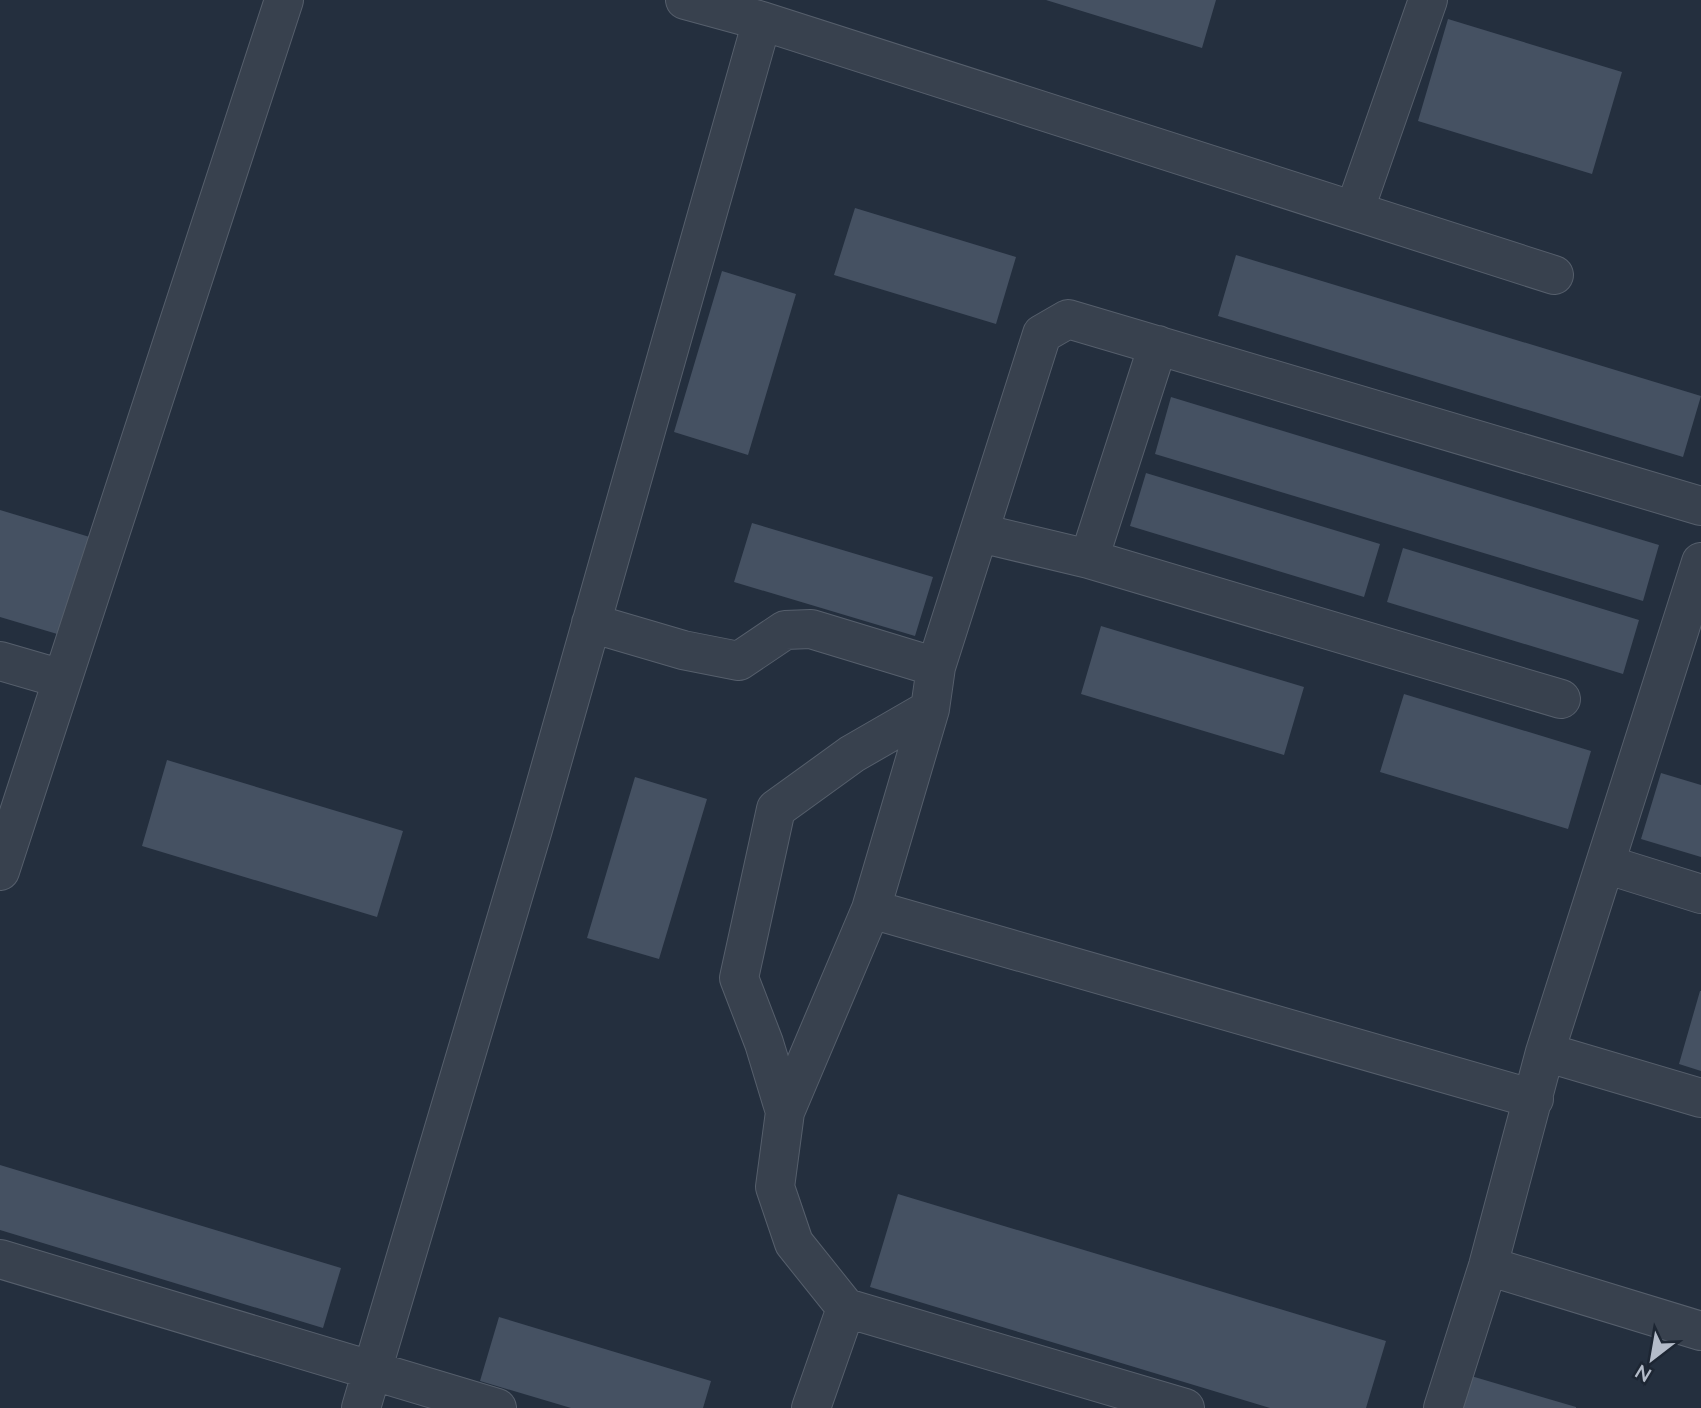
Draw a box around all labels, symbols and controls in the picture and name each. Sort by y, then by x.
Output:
north arrow [1617,1324,1687,1394]
text: N [1631,1360,1655,1388]

